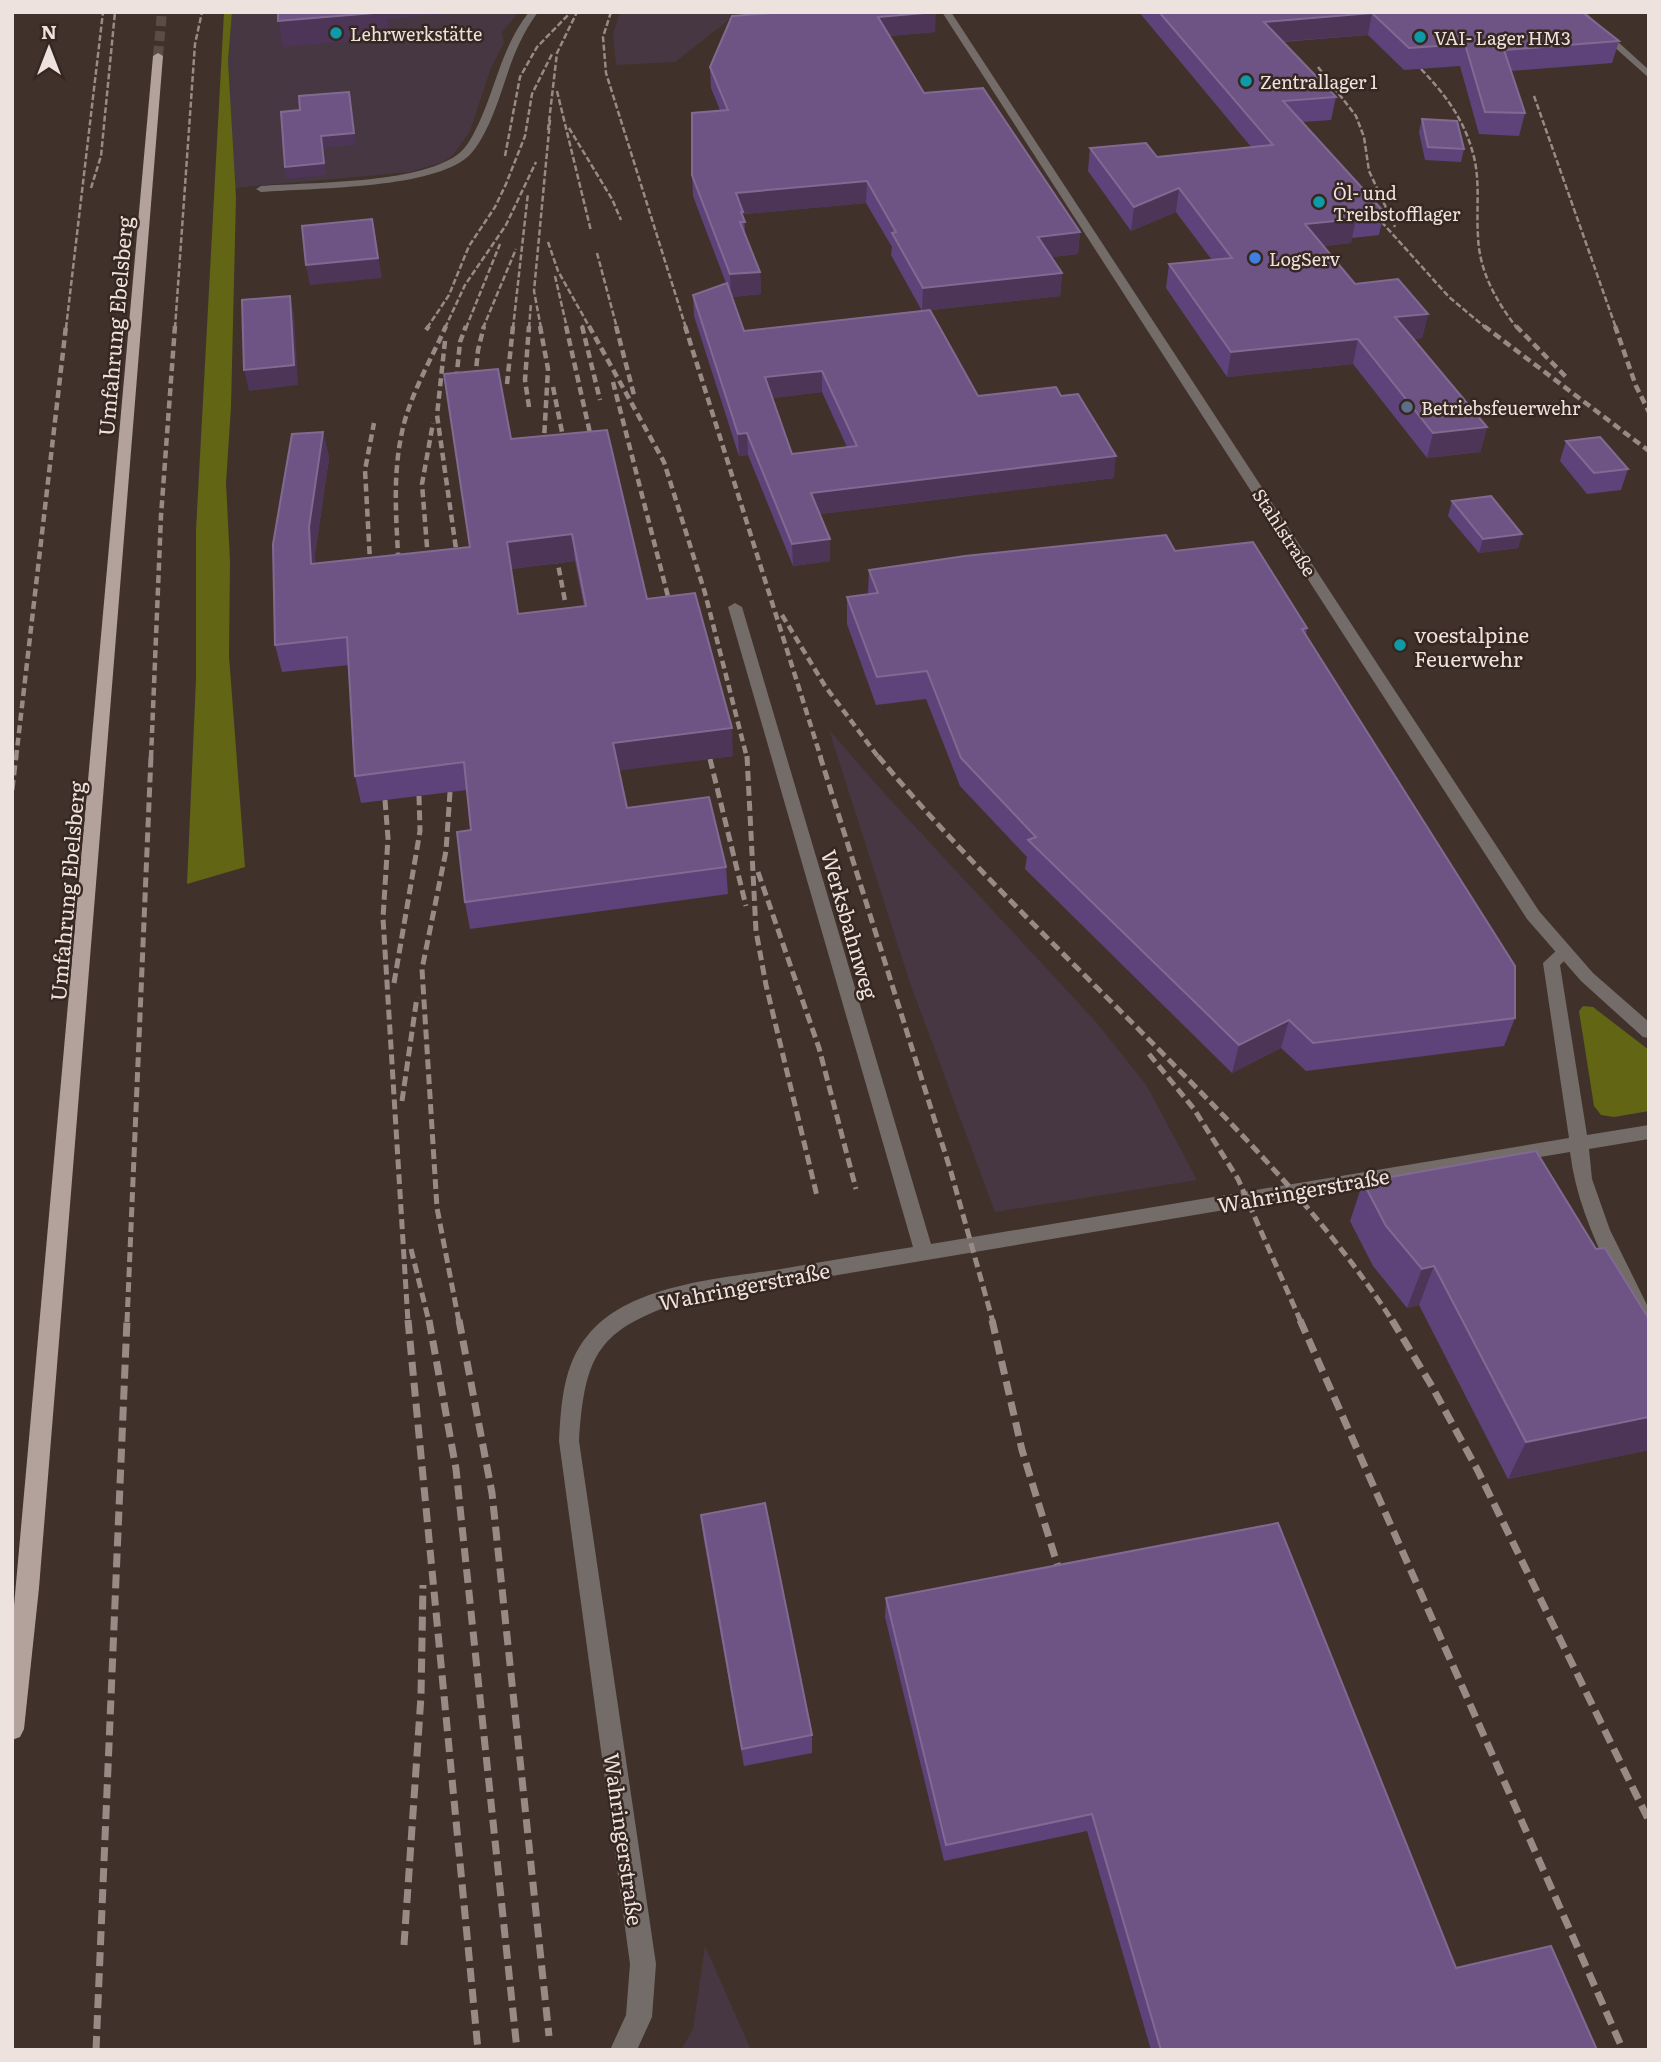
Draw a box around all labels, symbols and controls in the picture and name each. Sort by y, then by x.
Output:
north arrow [14,14,84,84]
text: N [41,17,57,45]
place label: Lehrwerkstätte [350,20,482,47]
place label: VAI- Lager HM3 [1434,24,1571,51]
marker: Lehrwerkstätte [328,25,344,41]
marker: VAI- Lager HM3 [1412,29,1428,45]
place label: Zentrallager 1 [1260,68,1378,95]
marker: Zentrallager 1 [1238,73,1254,89]
place label: Öl- und Treibstofflager [1333,179,1461,227]
marker: Öl- und Treibstofflager [1311,194,1327,210]
street label: Umfahrung Ebelsberg [89,214,139,437]
place label: LogServ [1269,245,1340,272]
marker: LogServ [1247,250,1263,266]
place label: Betriebsfeuerwehr [1421,394,1581,421]
marker: Betriebsfeuerwehr [1399,399,1415,415]
street label: Stahlstraße [1246,483,1324,581]
place label: voestalpine Feuerwehr [1414,618,1529,673]
marker: voestalpine Feuerwehr [1392,637,1408,653]
street label: Umfahrung Ebelsberg [41,779,91,1002]
street label: Werksbahnweg [815,846,887,1003]
street label: Wahringerstraße [1215,1159,1391,1219]
street label: Wahringerstraße [656,1253,832,1317]
street label: Wahringerstraße [598,1751,652,1927]

